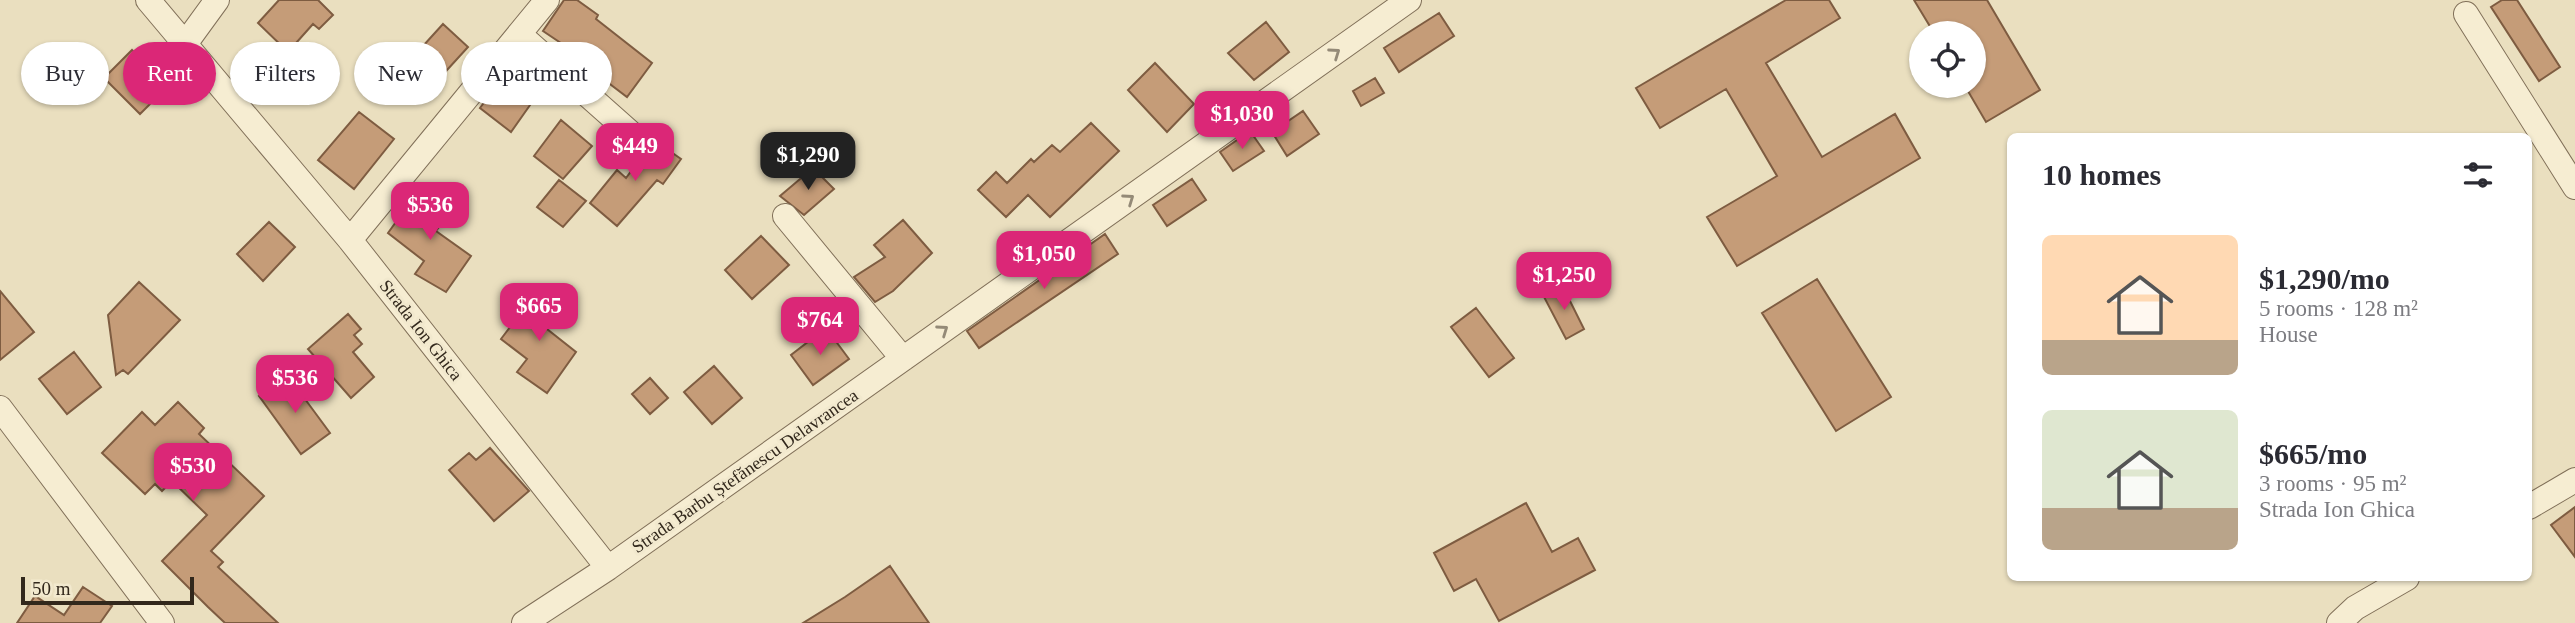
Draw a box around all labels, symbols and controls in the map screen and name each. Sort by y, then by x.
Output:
map controls [1909,21,1986,98]
button: locate [1909,21,1986,98]
chip: Buy [21,42,109,105]
chip: Rent [123,42,216,105]
chip: Filters [230,42,340,105]
chip: New [354,42,447,105]
chip: Apartment [461,42,612,105]
one-way arrow [1327,49,1340,61]
pin: $1,030 [1185,92,1299,151]
text: $1,030 [1210,101,1274,126]
pin: $449 [594,124,676,183]
pin: $1,290 [751,132,865,192]
text: $449 [612,133,658,158]
text: $1,290 [776,142,840,167]
icon: filters [2459,156,2497,194]
text: 10 homes [2042,158,2161,191]
pin: $536 [389,182,471,242]
text: $536 [407,192,453,217]
one-way arrow [1121,195,1134,207]
pin: $1,050 [987,232,1101,291]
text: $1,050 [1012,241,1076,266]
pin: $1,250 [1507,252,1621,312]
text: $1,250 [1532,262,1596,287]
text: $1,290/mo [2259,262,2390,295]
icon: home [2098,263,2182,347]
street label: Strada Ion Ghica [376,276,466,384]
pin: $665 [498,284,580,343]
text: $665 [516,293,562,318]
text: 5 rooms · 128 m² [2259,296,2418,321]
pin: $764 [779,298,861,357]
text: $764 [797,307,843,332]
text: House [2259,322,2318,347]
one-way arrow [935,326,948,338]
pin: $536 [254,356,336,415]
text: $536 [272,365,318,390]
street label: Strada Barbu Ștefănescu Delavrancea [628,385,862,557]
text: $665/mo [2259,437,2367,470]
icon: home [2098,438,2182,522]
pin: $530 [152,444,234,503]
text: $530 [170,453,216,478]
text: 3 rooms · 95 m² [2259,471,2406,496]
text: Strada Ion Ghica [2259,497,2415,522]
scale bar [21,574,194,606]
text: 50 m [32,578,71,599]

